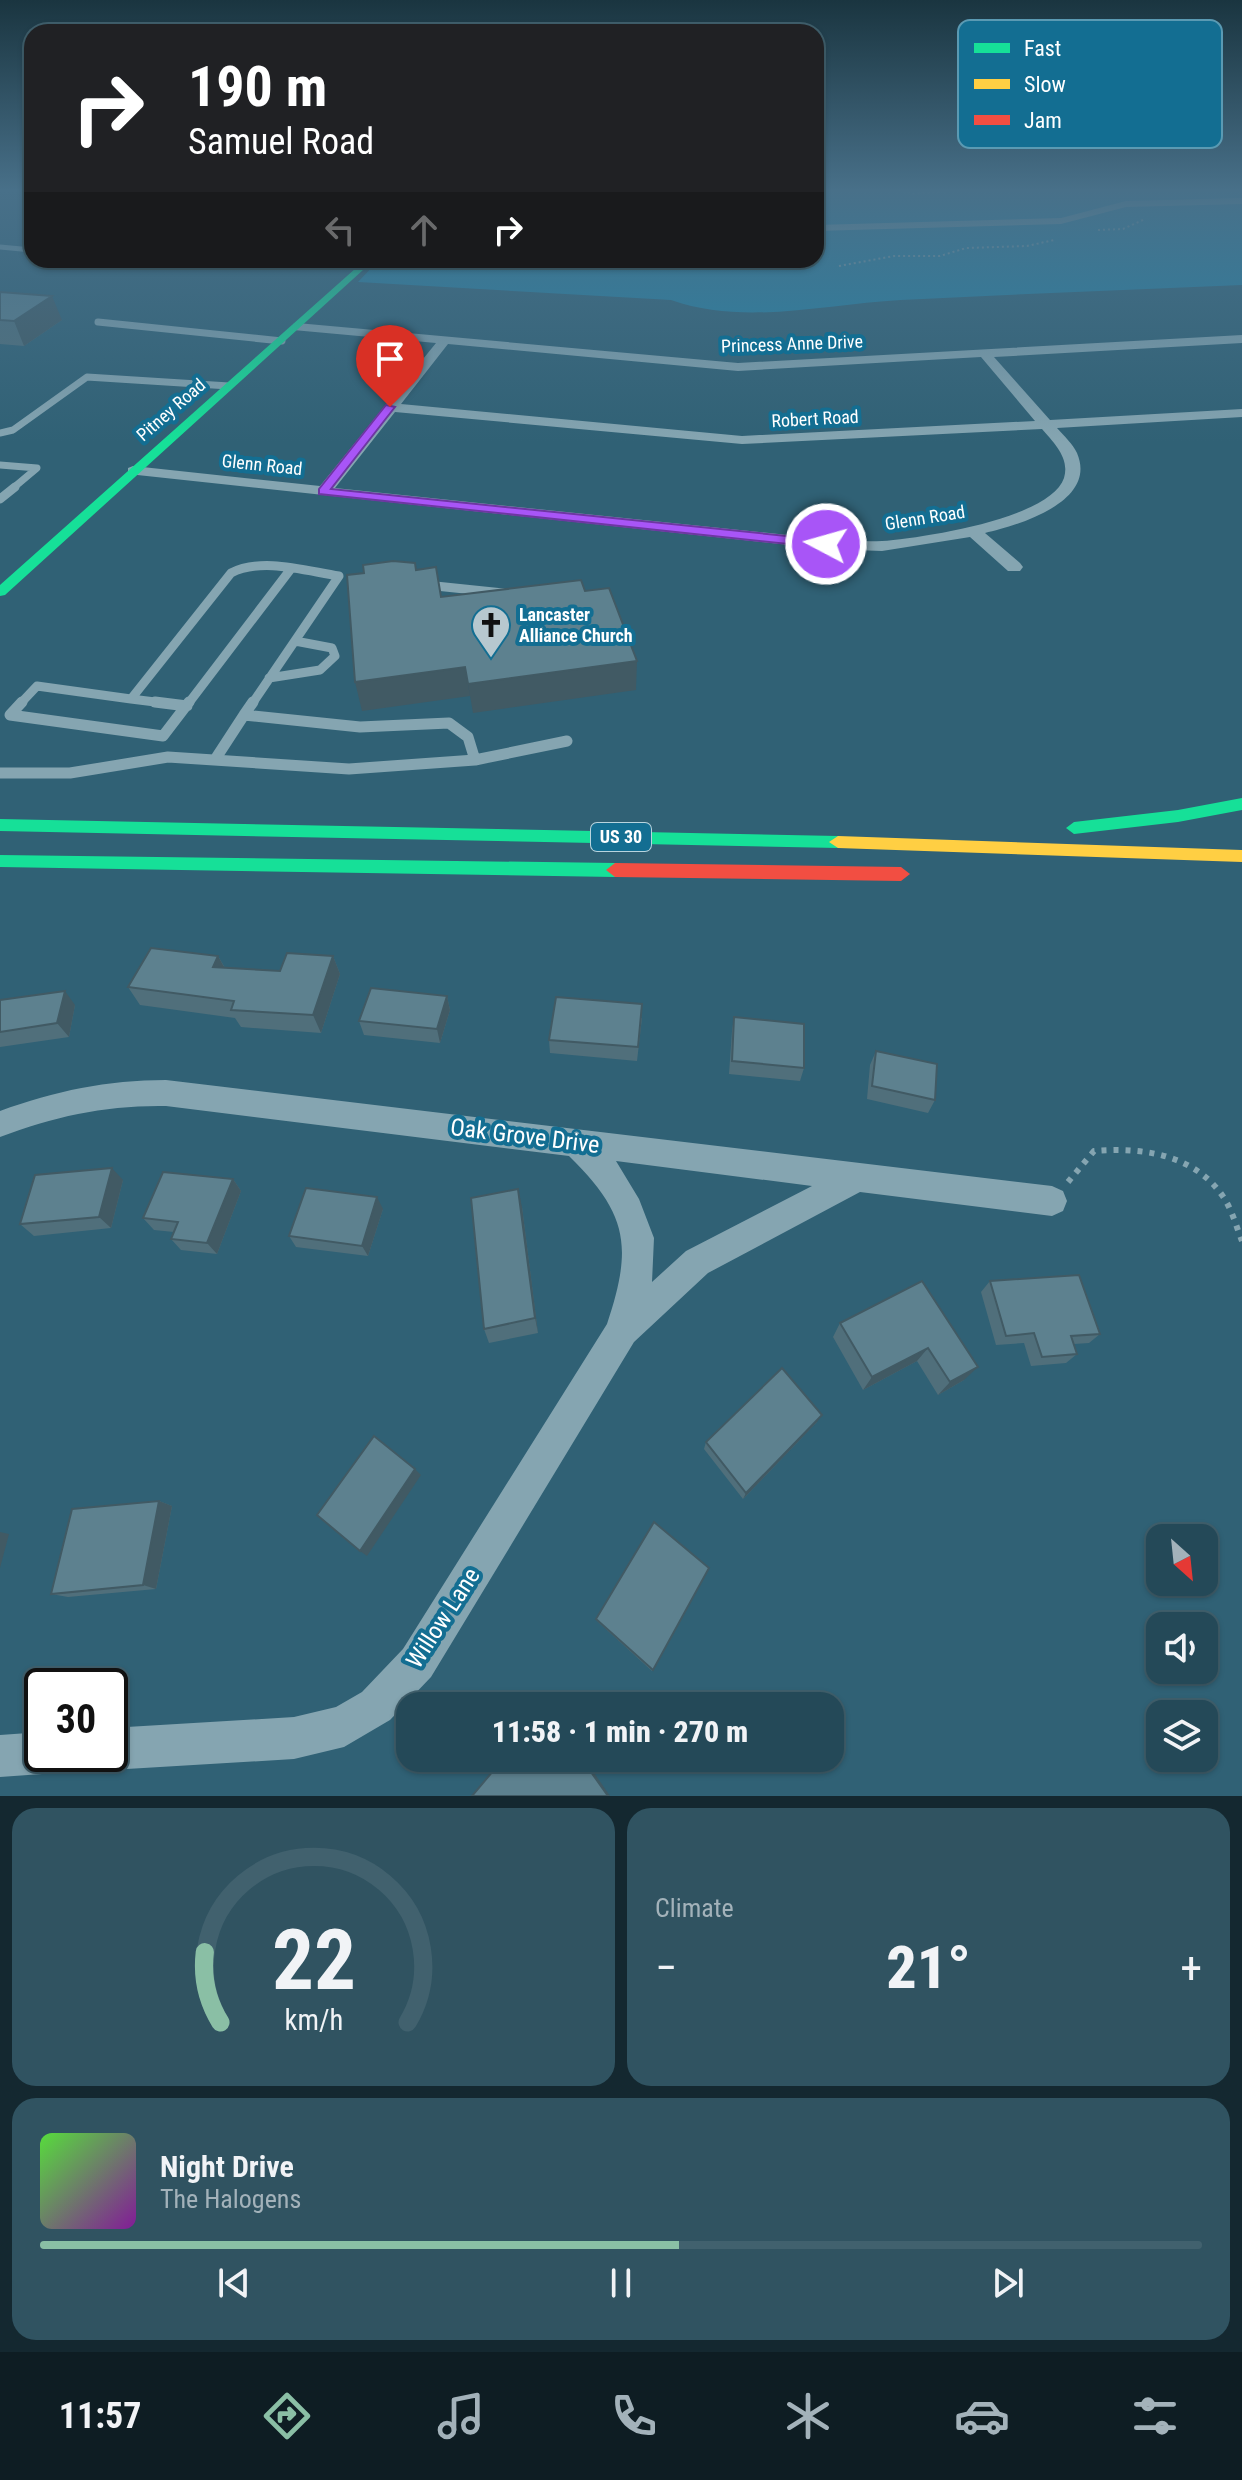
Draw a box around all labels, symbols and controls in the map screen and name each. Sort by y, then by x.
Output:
legend [958,20,1222,148]
text: Fast [1024,36,1061,61]
text: 190 m [188,54,327,120]
icon: right [56,56,160,160]
text: Slow [1024,72,1066,97]
text: Jam [1024,108,1062,133]
text: Samuel Road [188,121,374,163]
icon: left [318,208,362,252]
icon: ahead [402,208,446,252]
icon: right [486,208,530,252]
pin [356,325,424,407]
street label: Princess Anne Drive [721,331,863,356]
icon: arrive [368,337,412,381]
street label: Pitney Road [132,374,209,445]
street label: Robert Road [771,406,859,431]
street label: Glenn Road [221,450,303,479]
street label: Glenn Road [883,501,967,534]
position arrow [784,502,868,586]
church icon: Lancaster Alliance Church [470,604,512,659]
place label: Lancaster Alliance Church [519,604,633,646]
road number: US 30 [591,823,651,851]
street label: Oak Grove Drive [449,1113,601,1159]
north arrow [1146,1524,1218,1596]
map controls [1146,1524,1218,1772]
street label: Willow Lane [400,1563,486,1673]
button: sound [1146,1612,1218,1684]
speed limit sign: 30 [24,1668,128,1772]
button: layers [1146,1700,1218,1772]
text: 11:58 · 1 min · 270 m [492,1714,748,1749]
text: Climate [655,1893,734,1923]
text: 22 [271,1912,356,2009]
text: 21° [886,1932,971,2003]
text: − [655,1942,677,1994]
text: + [1180,1942,1202,1994]
text: km/h [284,2003,343,2037]
text: Night Drive [160,2149,294,2184]
text: The Halogens [160,2184,301,2214]
icon: previous [212,2261,256,2305]
icon: pause [599,2261,643,2305]
icon: next [986,2261,1030,2305]
icon: directions [259,2388,315,2444]
icon: music [433,2388,489,2444]
icon: phone [606,2388,662,2444]
icon: climate [780,2388,836,2444]
icon: car [954,2388,1010,2444]
icon: filters [1127,2388,1183,2444]
text: 11:57 [59,2395,141,2437]

